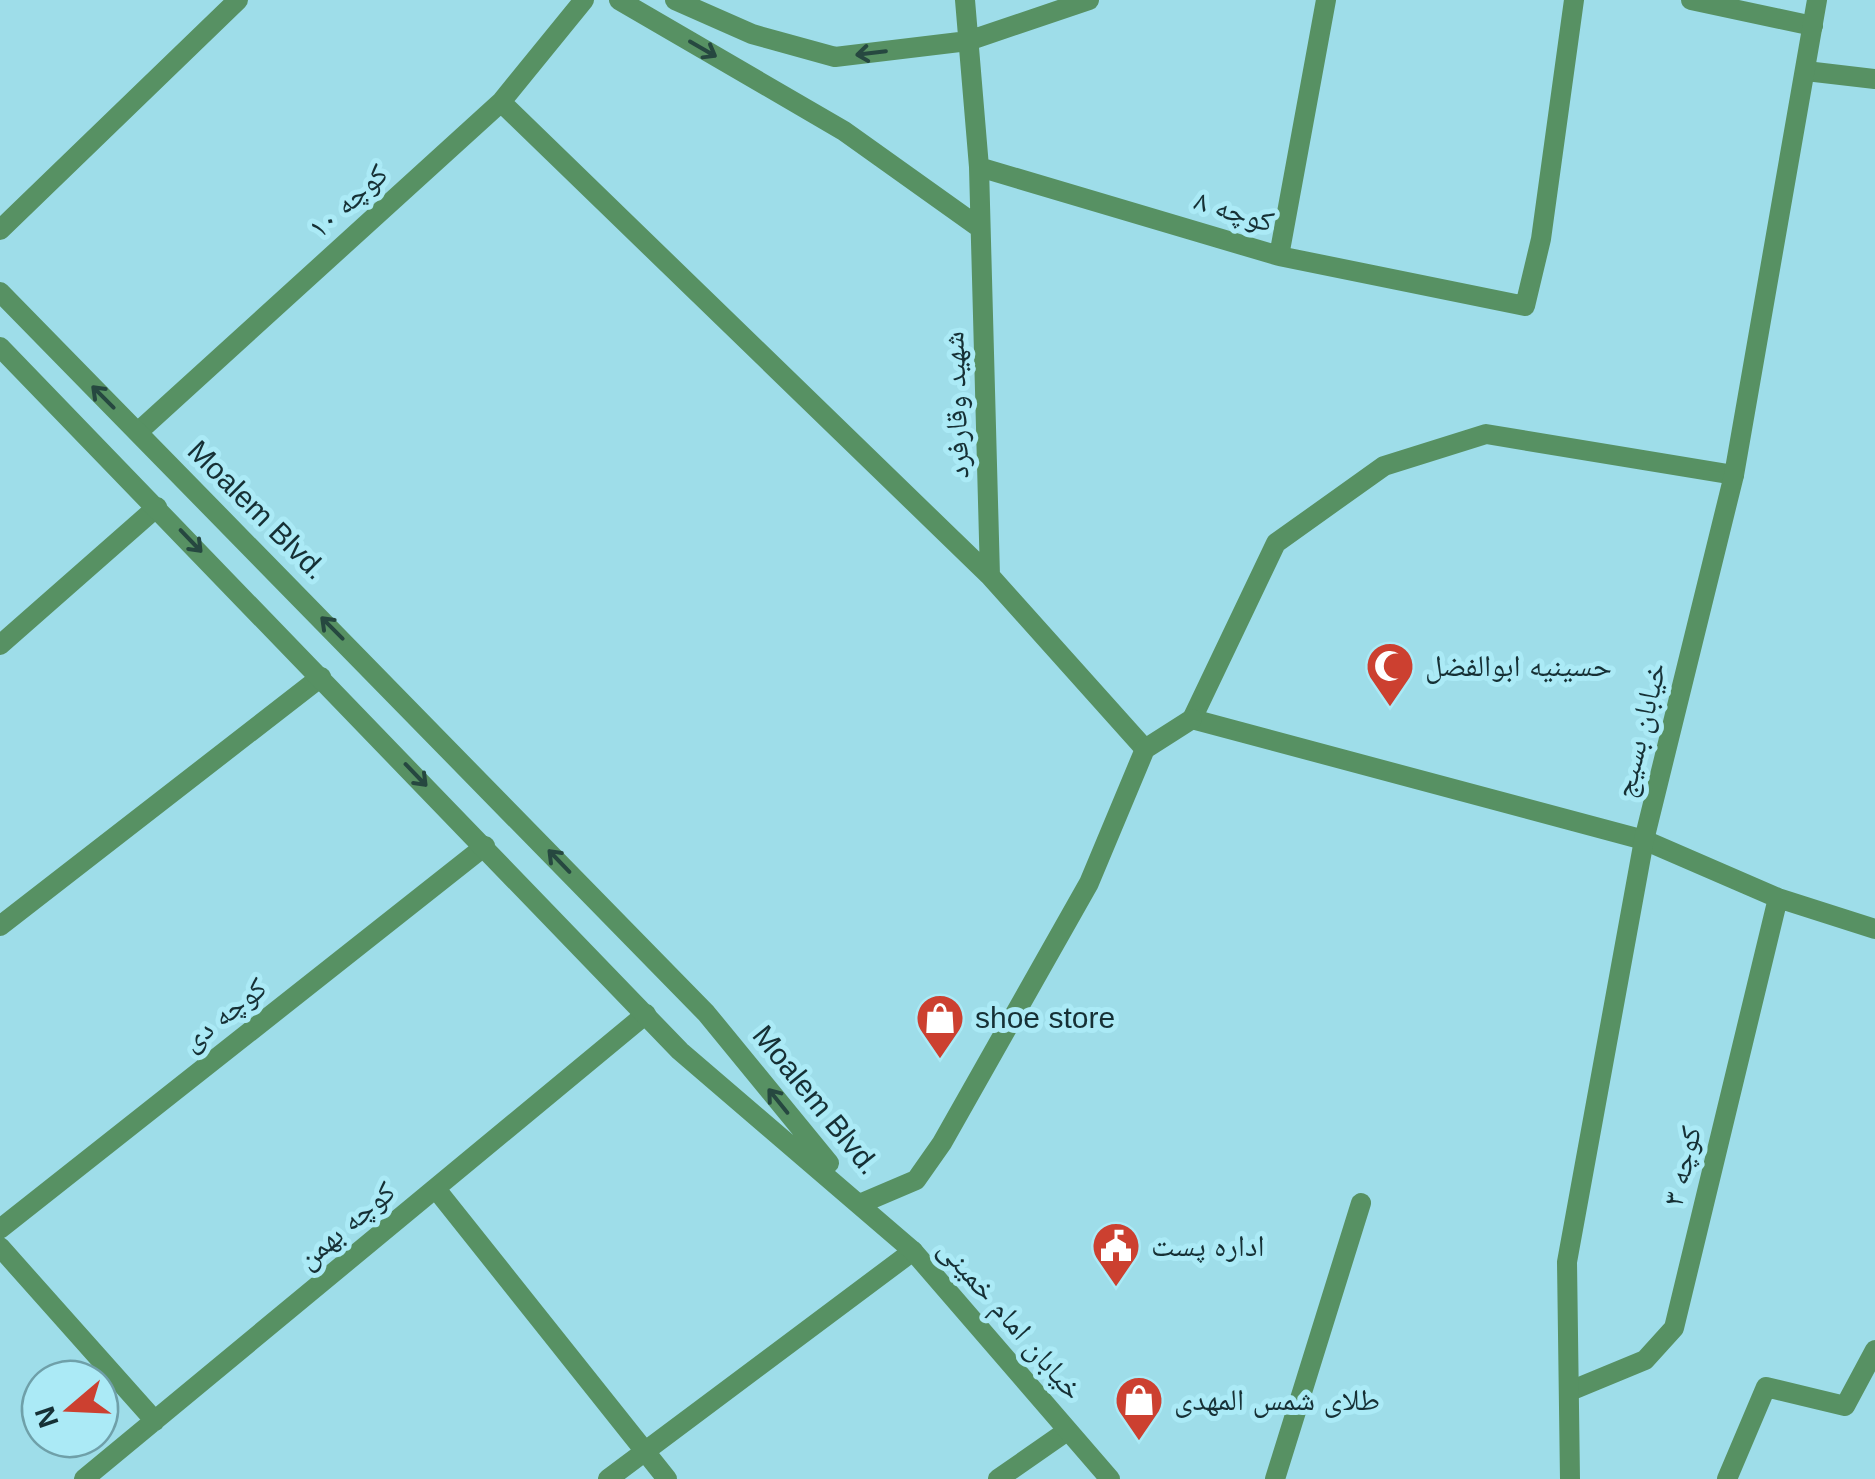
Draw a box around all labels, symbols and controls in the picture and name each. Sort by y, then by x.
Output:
one-way arrow [688,39,717,59]
one-way arrow [855,44,887,63]
street label: کوچه ۱۰ [302,157,395,246]
street label: کوچه ۸ [1190,183,1278,240]
street label: شهید وقارفرد [936,331,976,479]
one-way arrow [91,386,115,410]
street label: Moalem Blvd. [181,434,333,586]
one-way arrow [178,529,202,553]
one-way arrow [320,617,344,641]
mosque icon: حسینیه ابوالفضل [1364,640,1416,708]
place label: حسینیه ابوالفضل [1425,649,1612,684]
street label: خیابان بسیج [1607,659,1675,802]
one-way arrow [404,763,428,787]
one-way arrow [547,849,571,873]
street label: کوچه دی [175,970,274,1058]
shop icon: shoe store [914,992,966,1060]
place label: shoe store [975,1001,1115,1034]
street label: Moalem Blvd. [746,1019,886,1181]
one-way arrow [767,1088,789,1114]
street label: کوچه ۳ [1656,1123,1709,1210]
street label: کوچه بهمن [290,1174,402,1276]
public building icon: اداره پست [1090,1220,1142,1288]
place label: اداره پست [1151,1229,1265,1264]
street label: خیابان امام خمینی [930,1232,1090,1408]
north arrow [20,1359,120,1459]
shop icon: طلای شمس المهدی [1113,1374,1165,1442]
place label: طلای شمس المهدی [1174,1383,1380,1418]
text: N [29,1402,65,1432]

